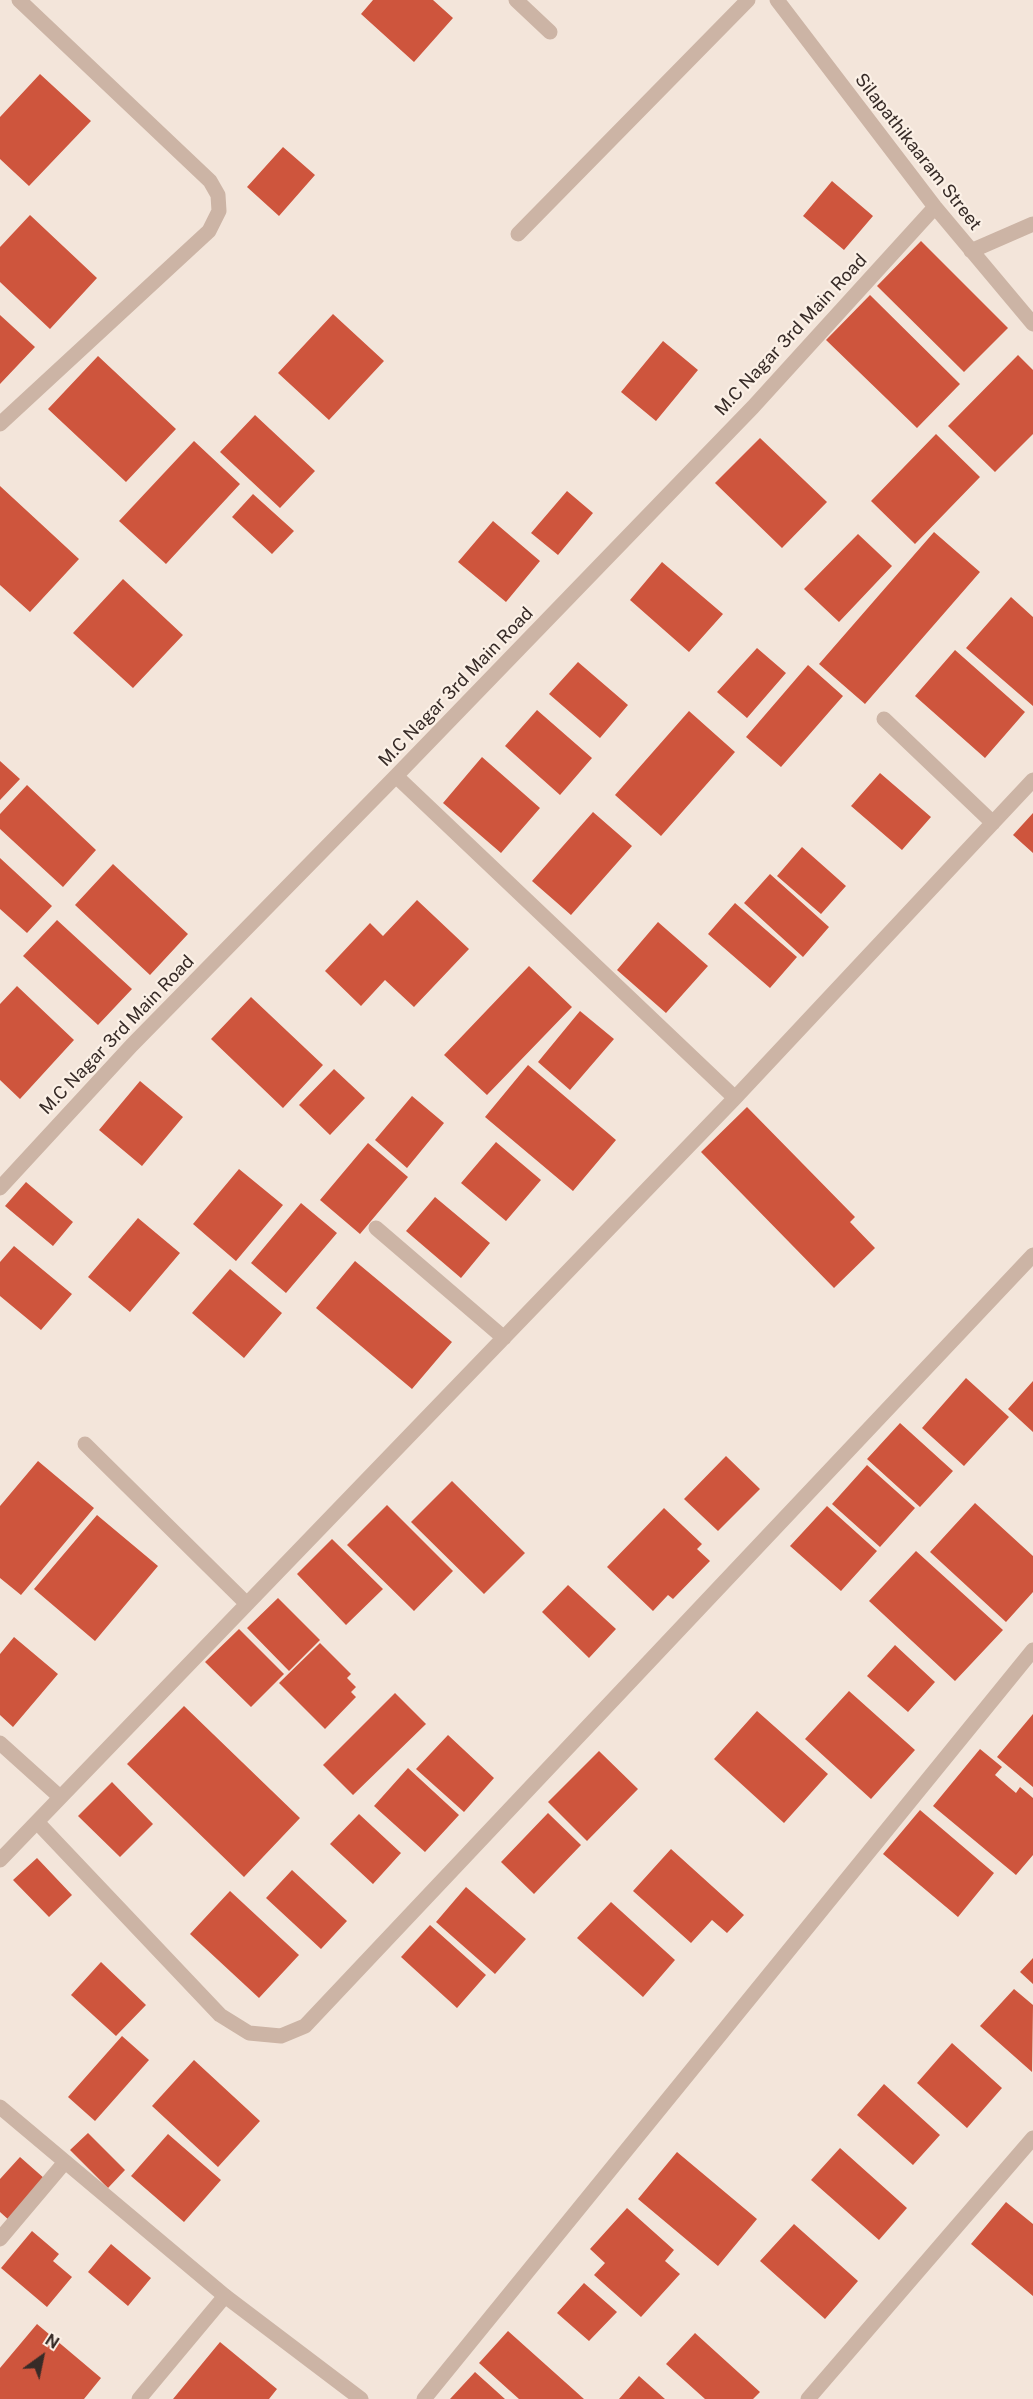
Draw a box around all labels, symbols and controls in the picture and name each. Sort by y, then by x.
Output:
street label: Silapathikaaram Street [850,69,986,235]
street label: M.C Nagar 3rd Main Road [710,250,872,420]
street label: M.C Nagar 3rd Main Road [374,603,538,771]
street label: M.C Nagar 3rd Main Road [35,951,199,1119]
north arrow [12,2327,72,2387]
text: N [42,2330,62,2353]

